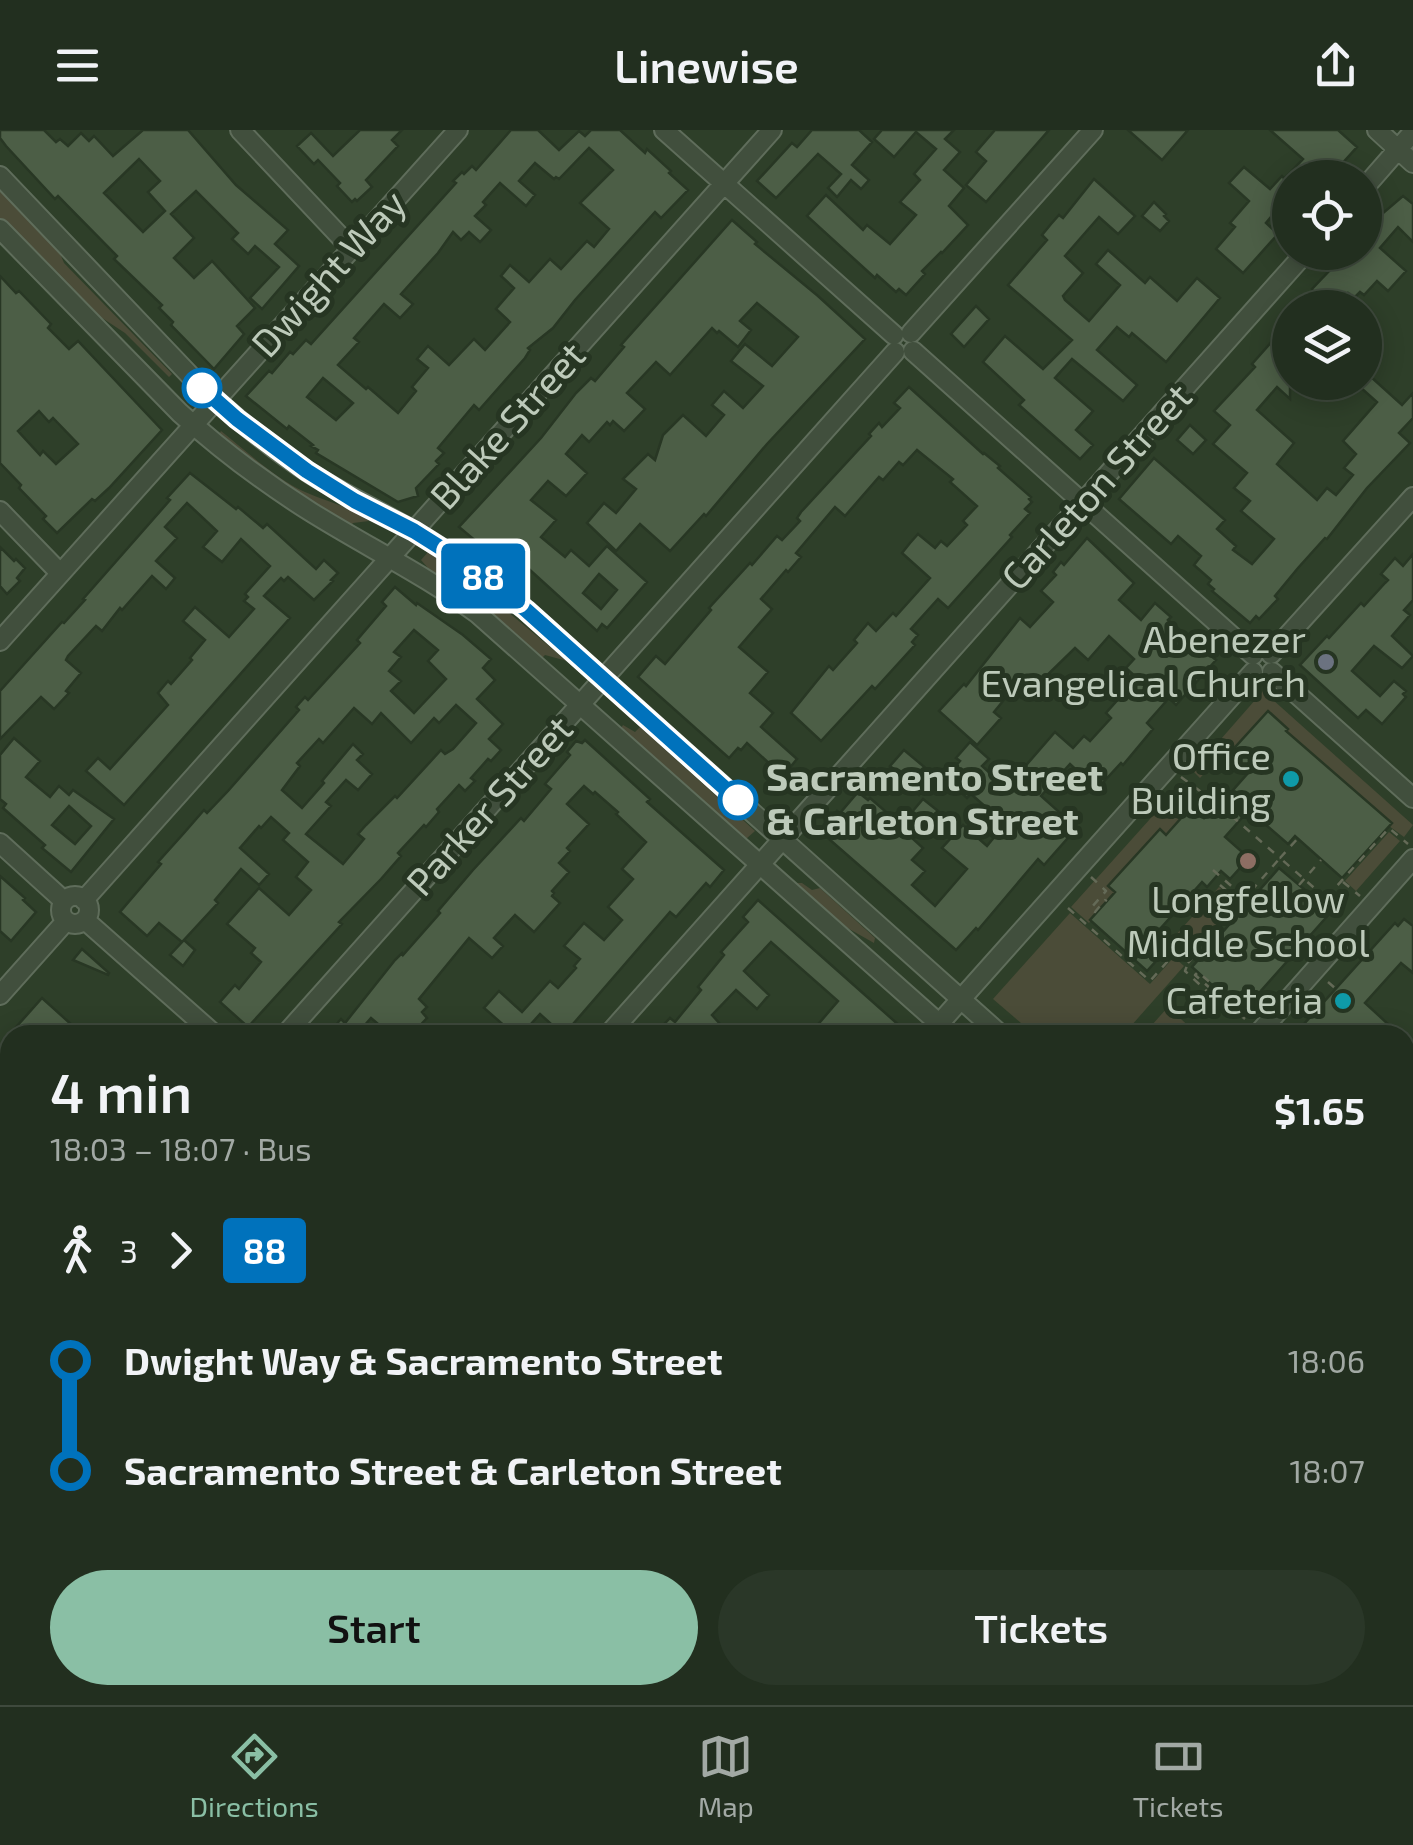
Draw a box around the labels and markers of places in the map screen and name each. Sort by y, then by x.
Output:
unlabelled marker [183,369,221,407]
place label: Abenezer Evangelical Church [981,615,1306,705]
marker: Abenezer Evangelical Church [1315,651,1337,673]
place label: Office Building [1131,732,1271,822]
place label: Sacramento Street & Carleton Street [766,753,1103,843]
marker: Office Building [1280,768,1302,790]
marker: Sacramento Street & Carleton Street [719,781,757,819]
marker: Longfellow Middle School [1237,850,1259,872]
place label: Longfellow Middle School [1127,875,1369,965]
place label: Cafeteria [1166,976,1323,1022]
marker: Cafeteria [1332,990,1354,1012]

